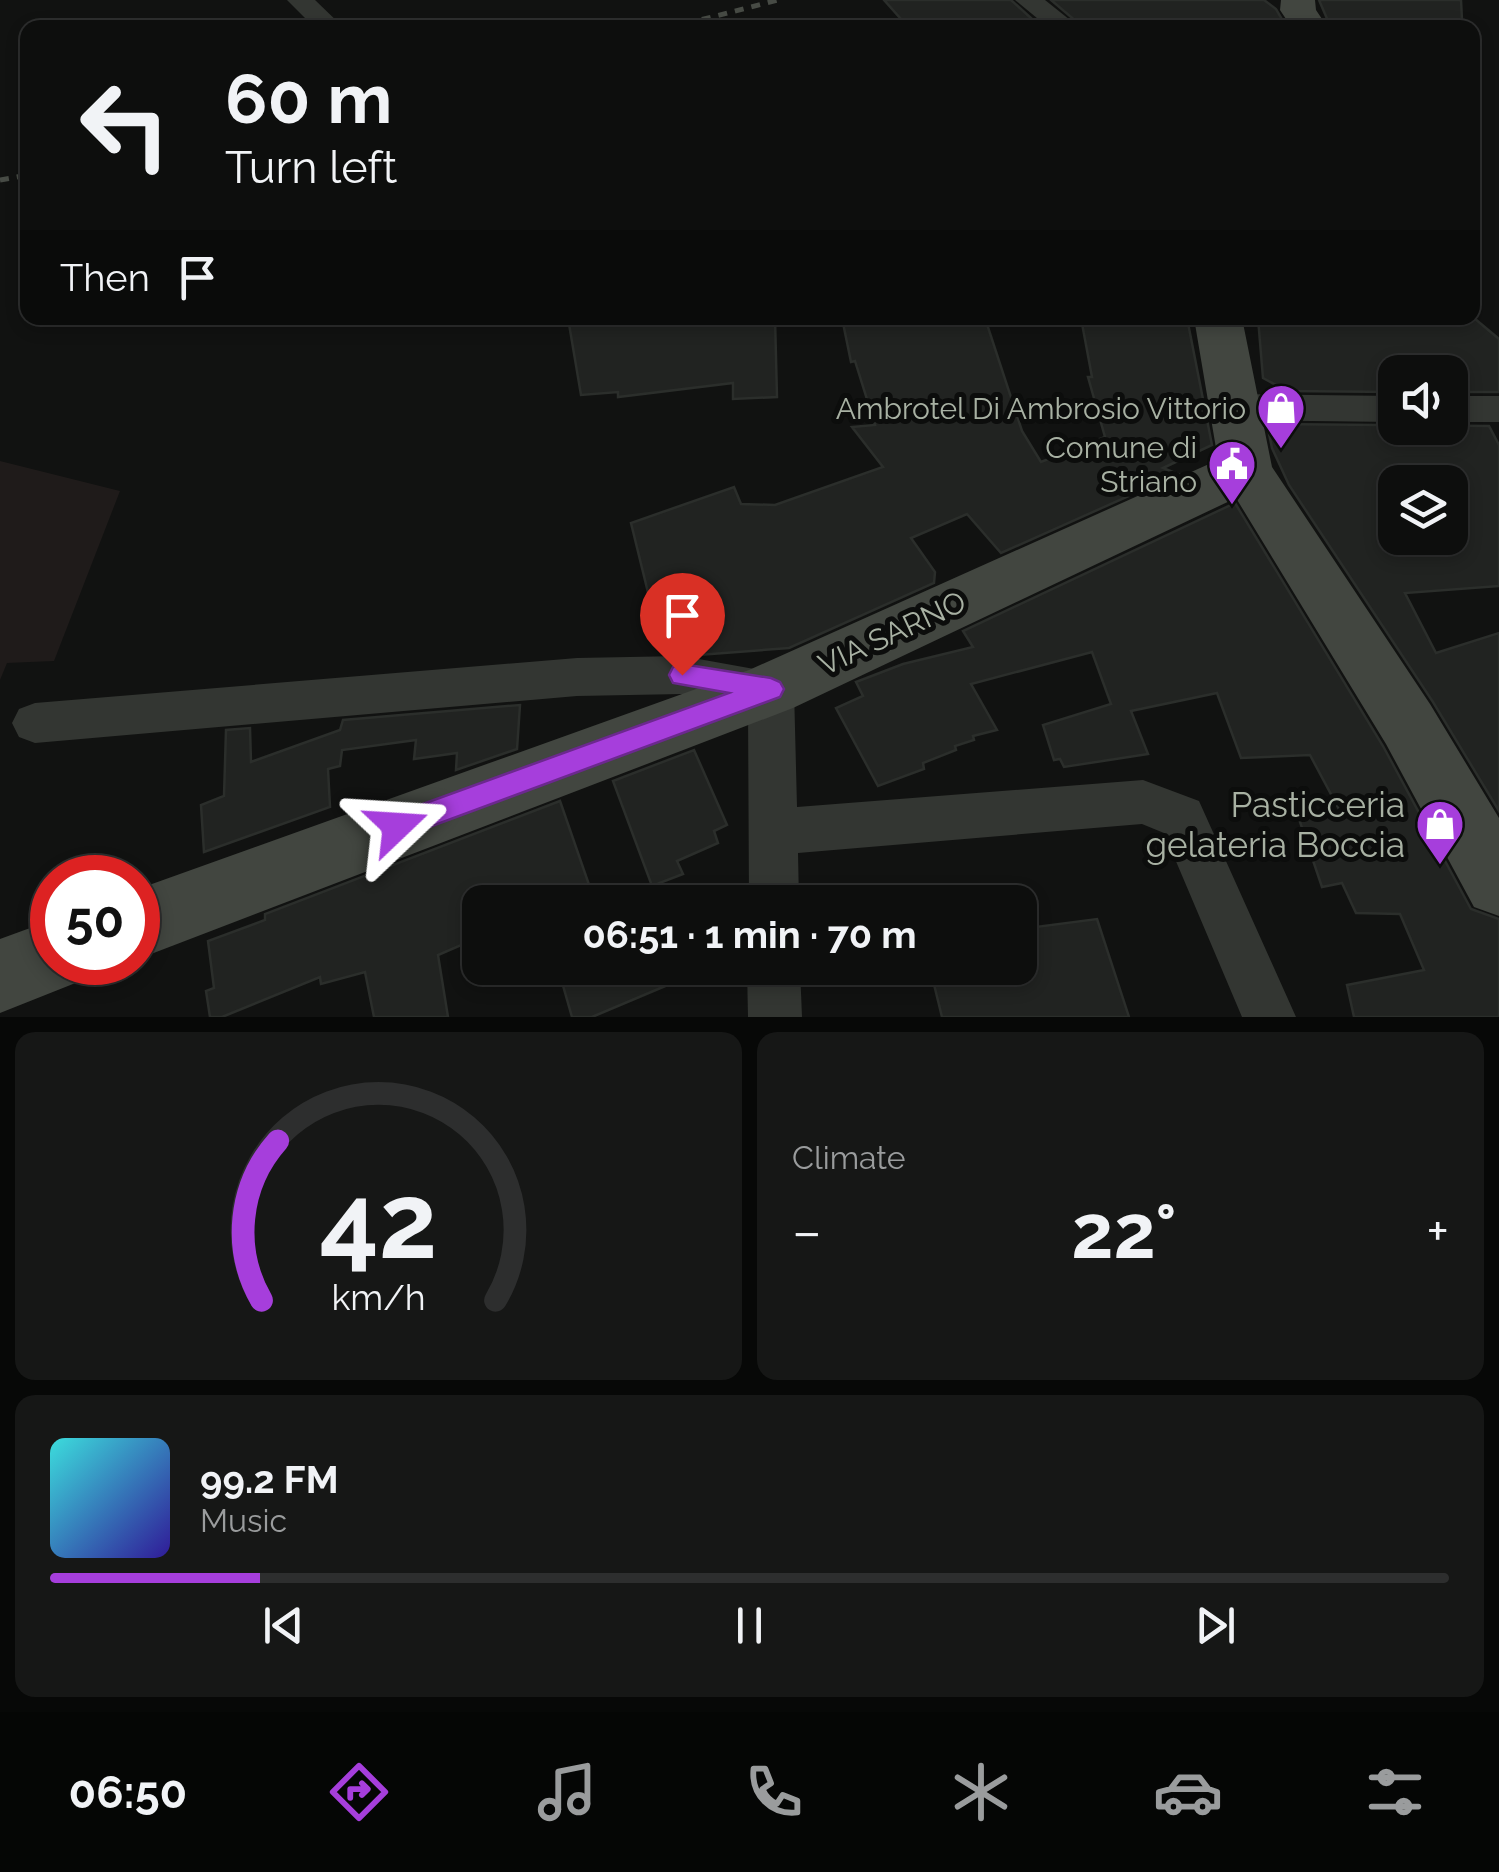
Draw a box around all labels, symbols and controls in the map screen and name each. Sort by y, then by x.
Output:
text: 60 m [225,57,392,139]
icon: left [60,60,190,190]
text: Turn left [225,141,397,194]
icon: arrive [170,250,225,305]
text: Then [60,255,150,300]
map controls [1378,355,1468,555]
button: sound [1378,355,1468,445]
shop icon: Ambrotel Di Ambrosio Vittorio [1255,382,1307,450]
place label: Ambrotel Di Ambrosio Vittorio [836,391,1246,426]
place label: Comune di Striano [1045,430,1197,499]
public building icon: Comune di Striano [1206,438,1258,506]
button: layers [1378,465,1468,555]
pin [640,573,725,676]
street label: VIA SARNO [813,584,971,682]
icon: arrive [655,588,710,643]
position arrow [345,774,449,878]
place label: Pasticceria gelateria Boccia [1145,784,1405,865]
shop icon: Pasticceria gelateria Boccia [1414,798,1466,866]
speed limit sign: 50 [30,855,160,985]
text: 06:51 · 1 min · 70 m [582,912,917,957]
text: Climate [792,1139,906,1176]
text: 42 [319,1160,438,1282]
text: 22° [1071,1187,1177,1276]
text: − [792,1199,822,1264]
text: + [1426,1199,1449,1264]
text: km/h [331,1276,426,1318]
text: 99.2 FM [200,1457,339,1502]
text: Music [200,1502,287,1539]
icon: previous [256,1598,311,1653]
icon: pause [722,1598,777,1653]
icon: next [1188,1598,1243,1653]
icon: directions [324,1757,394,1827]
icon: music [532,1757,602,1827]
icon: phone [739,1757,809,1827]
icon: climate [946,1757,1016,1827]
icon: car [1153,1757,1223,1827]
icon: filters [1360,1757,1430,1827]
text: 06:50 [69,1766,187,1819]

